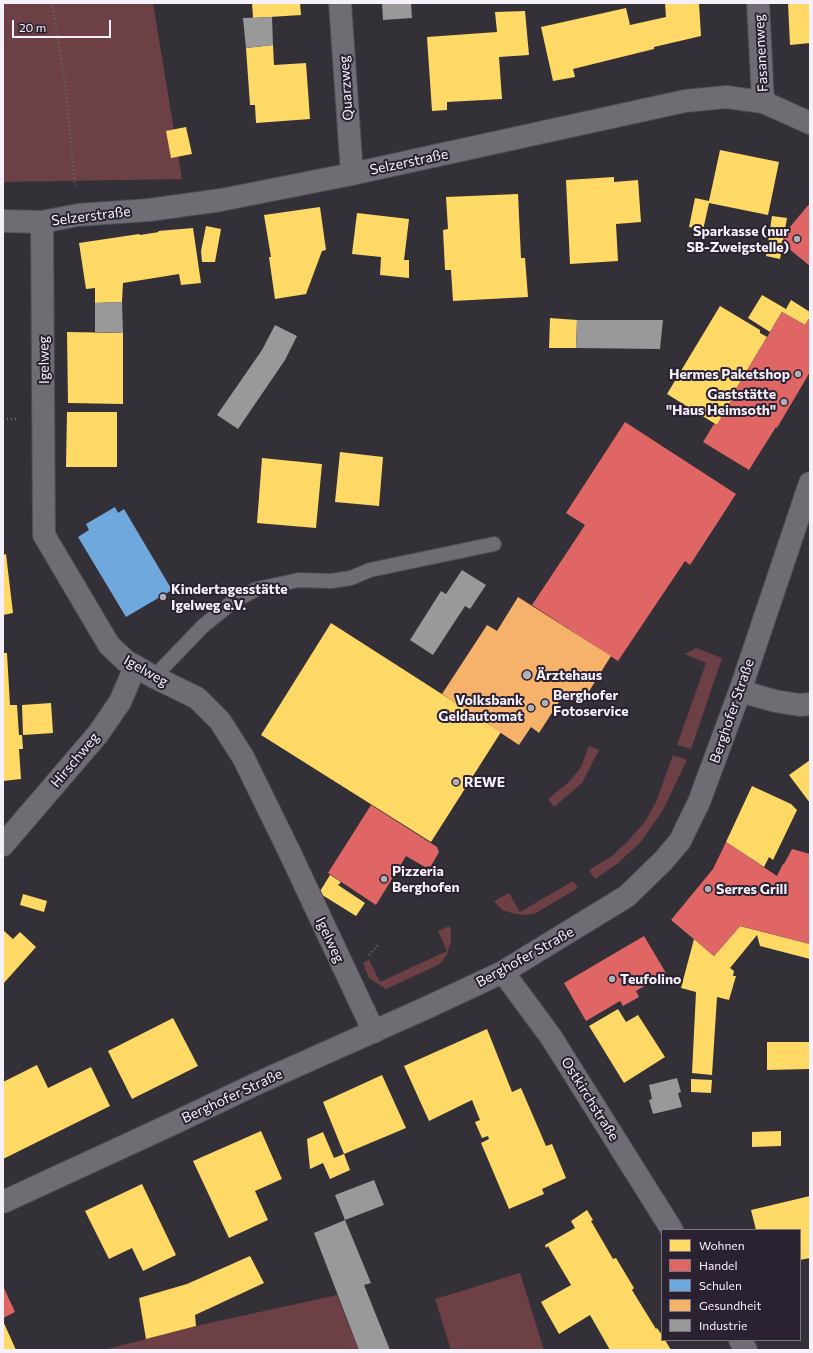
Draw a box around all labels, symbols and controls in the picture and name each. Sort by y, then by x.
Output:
scale bar [14,12,113,38]
street label: Fasanenweg [751,14,771,92]
text: 20 m [19,20,46,34]
street label: Quarzweg [335,55,357,121]
street label: Selzerstraße [368,146,450,178]
street label: Selzerstraße [51,203,131,229]
place label: Sparkasse (nur SB-Zweigstelle) [686,223,789,256]
marker: Sparkasse (nur SB-Zweigstelle) [792,234,802,244]
street label: Igelweg [35,336,53,384]
place label: Hermes Paketshop [669,366,790,382]
marker: Hermes Paketshop [793,369,803,379]
place label: Gaststätte "Haus Heimsoth" [666,386,776,418]
marker: Gaststätte "Haus Heimsoth" [779,397,789,407]
place label: Kindertagesstätte Igelweg e.V. [171,581,288,614]
marker: Kindertagesstätte Igelweg e.V. [158,592,168,602]
street label: Igelweg [121,652,171,690]
street label: Berghofer Straße [706,657,758,765]
place label: Ärztehaus [536,667,602,683]
marker: Ärztehaus [521,669,533,681]
place label: Berghofer Fotoservice [553,687,629,720]
place label: Volksbank Geldautomat [438,692,523,724]
marker: Berghofer Fotoservice [540,698,550,708]
marker: Volksbank Geldautomat [526,703,536,713]
street label: Hirschweg [47,729,103,791]
place label: REWE [464,774,505,790]
marker: REWE [451,777,461,787]
place label: Pizzeria Berghofen [392,863,459,896]
marker: Pizzeria Berghofen [379,874,389,884]
place label: Serres Grill [716,881,787,897]
marker: Serres Grill [703,884,713,894]
street label: Igelweg [312,915,348,965]
street label: Berghofer Straße [473,923,577,991]
place label: Teufolino [620,971,681,987]
marker: Teufolino [607,974,617,984]
street label: Ostkirchstraße [558,1054,622,1144]
street label: Berghofer Straße [179,1065,285,1127]
legend [661,1229,801,1341]
text: Wohnen [699,1238,745,1252]
text: Handel [699,1258,737,1272]
text: Schulen [699,1278,742,1292]
text: Gesundheit [699,1298,761,1312]
text: Industrie [699,1318,747,1332]

